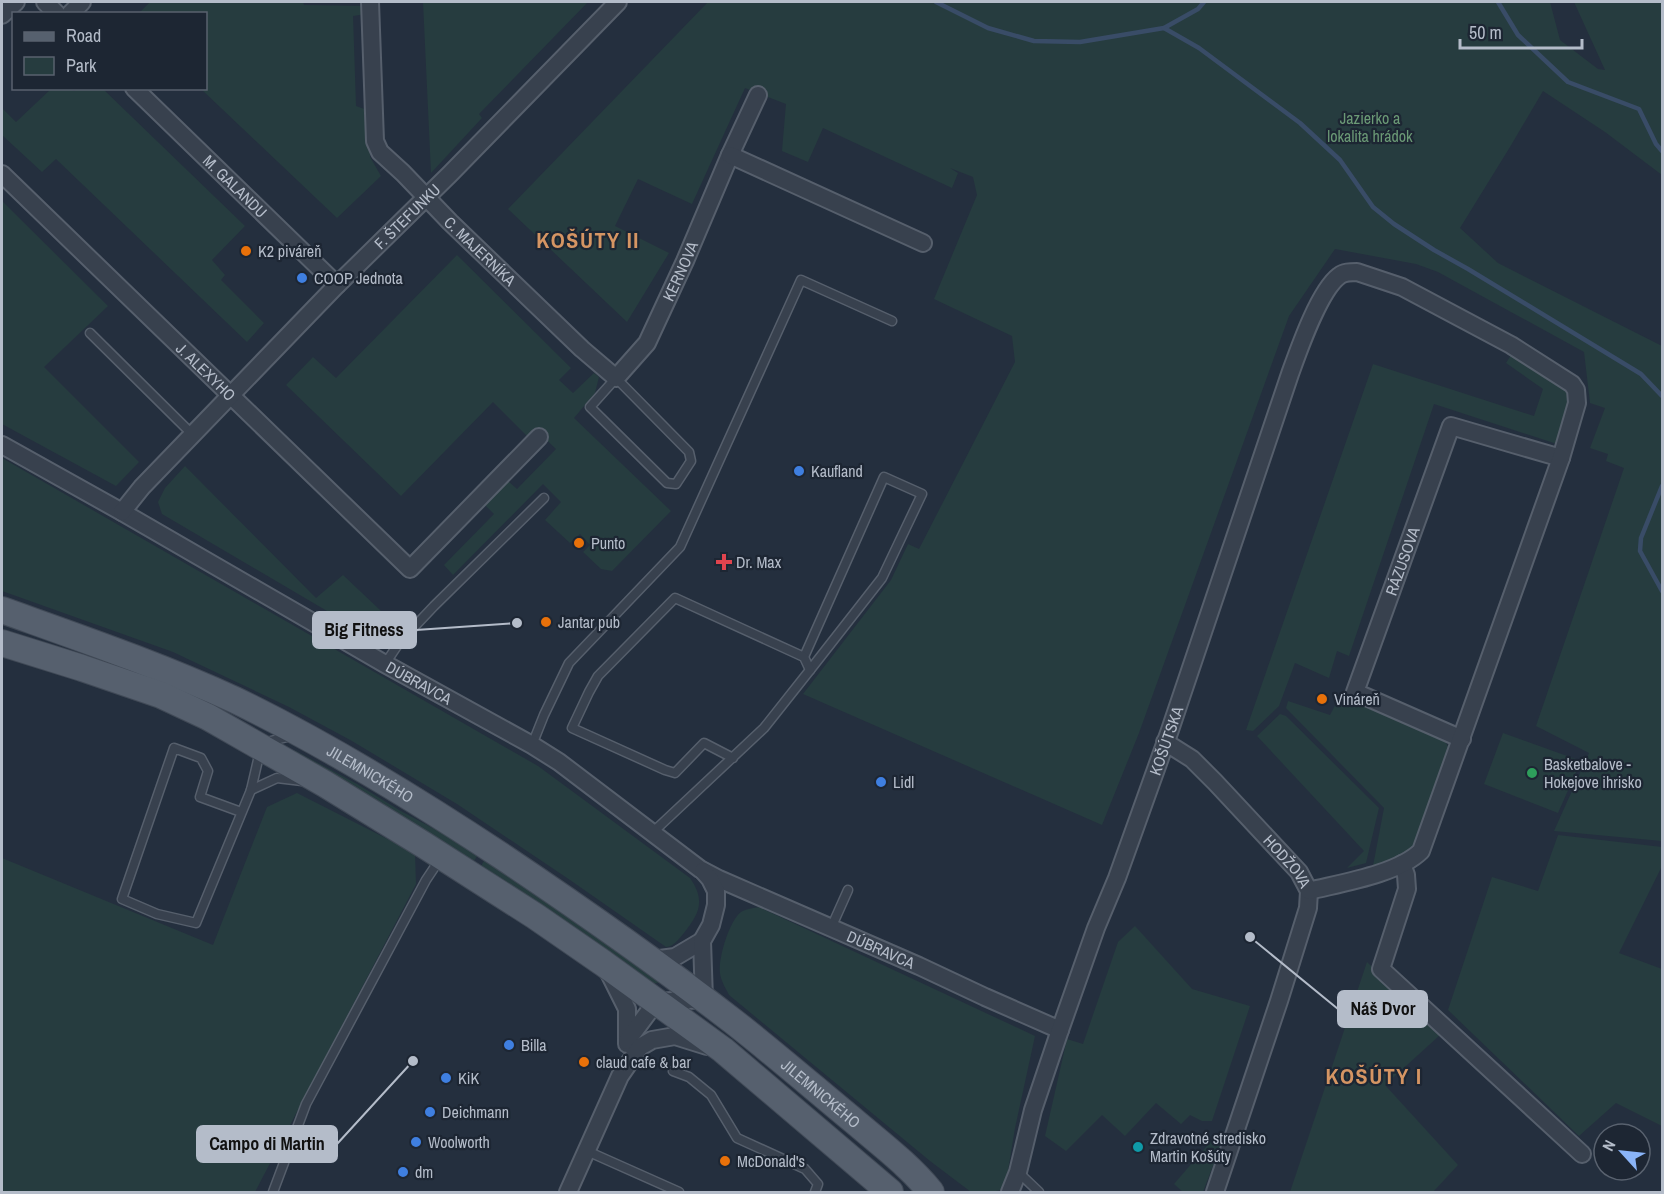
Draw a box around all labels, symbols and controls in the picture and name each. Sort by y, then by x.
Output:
legend [12,12,207,90]
scale bar [1460,12,1582,50]
text: 50 m [1469,20,1502,45]
text: Road [66,23,101,48]
text: Park [66,53,97,78]
park label: Jazierko a lokalita hrádok [1327,107,1413,147]
street label: M. GALANDU [198,150,272,223]
street label: F. ŠTEFUNKU [369,179,445,254]
street label: C. MAJERNÍKA [439,211,521,291]
district label: KOŠÚTY II [536,225,640,255]
street label: KERNOVA [657,238,703,305]
place label: K2 piváreň [258,240,321,262]
marker: K2 piváreň [239,244,253,258]
place label: COOP Jednota [314,267,403,289]
marker: COOP Jednota [295,271,309,285]
street label: J. ALEXYHO [171,337,241,406]
place label: Kaufland [811,460,863,482]
marker: Kaufland [792,464,806,478]
street label: RÁZUSOVA [1380,524,1425,598]
place label: Punto [591,532,625,554]
marker: Punto [572,536,586,550]
place label: Dr. Max [736,551,782,573]
marker: Dr. Max [717,555,731,569]
place label: Jantar pub [558,611,620,633]
callout: Big Fitness [313,612,416,648]
marker: Jantar pub [539,615,553,629]
text: Big Fitness [324,617,404,642]
street label: DÚBRAVCA [382,656,456,710]
place label: Vináreň [1334,688,1380,710]
marker: Vináreň [1315,692,1329,706]
street label: KOŠÚTSKA [1144,703,1188,778]
street label: JILEMNICKÉHO [323,739,418,808]
place label: Basketbalove - Hokejove ihrisko [1544,753,1642,793]
marker: Basketbalove - Hokejove ihrisko [1525,766,1539,780]
place label: Lidl [893,771,914,793]
marker: Lidl [874,775,888,789]
street label: HODŽOVA [1259,830,1317,892]
street label: DÚBRAVCA [844,925,919,974]
callout: Náš Dvor [1338,991,1427,1027]
text: Náš Dvor [1351,996,1416,1021]
place label: Billa [521,1034,547,1056]
marker: Billa [502,1038,516,1052]
place label: claud cafe & bar [596,1051,691,1073]
street label: JILEMNICKÉHO [777,1054,865,1133]
marker: claud cafe & bar [577,1055,591,1069]
district label: KOŠÚTY I [1326,1061,1422,1091]
place label: KiK [458,1067,479,1089]
marker: KiK [439,1071,453,1085]
place label: Deichmann [442,1101,509,1123]
marker: Deichmann [423,1105,437,1119]
north arrow [1592,1122,1652,1182]
callout: Campo di Martin [197,1126,337,1162]
place label: Zdravotné stredisko Martin Košúty [1150,1127,1266,1167]
text: Campo di Martin [209,1131,325,1156]
place label: Woolworth [428,1131,490,1153]
marker: Woolworth [409,1135,423,1149]
text: N [1597,1136,1621,1154]
marker: Zdravotné stredisko Martin Košúty [1131,1140,1145,1154]
place label: McDonald's [737,1150,805,1172]
marker: McDonald's [718,1154,732,1168]
place label: dm [415,1161,433,1183]
marker: dm [396,1165,410,1179]

